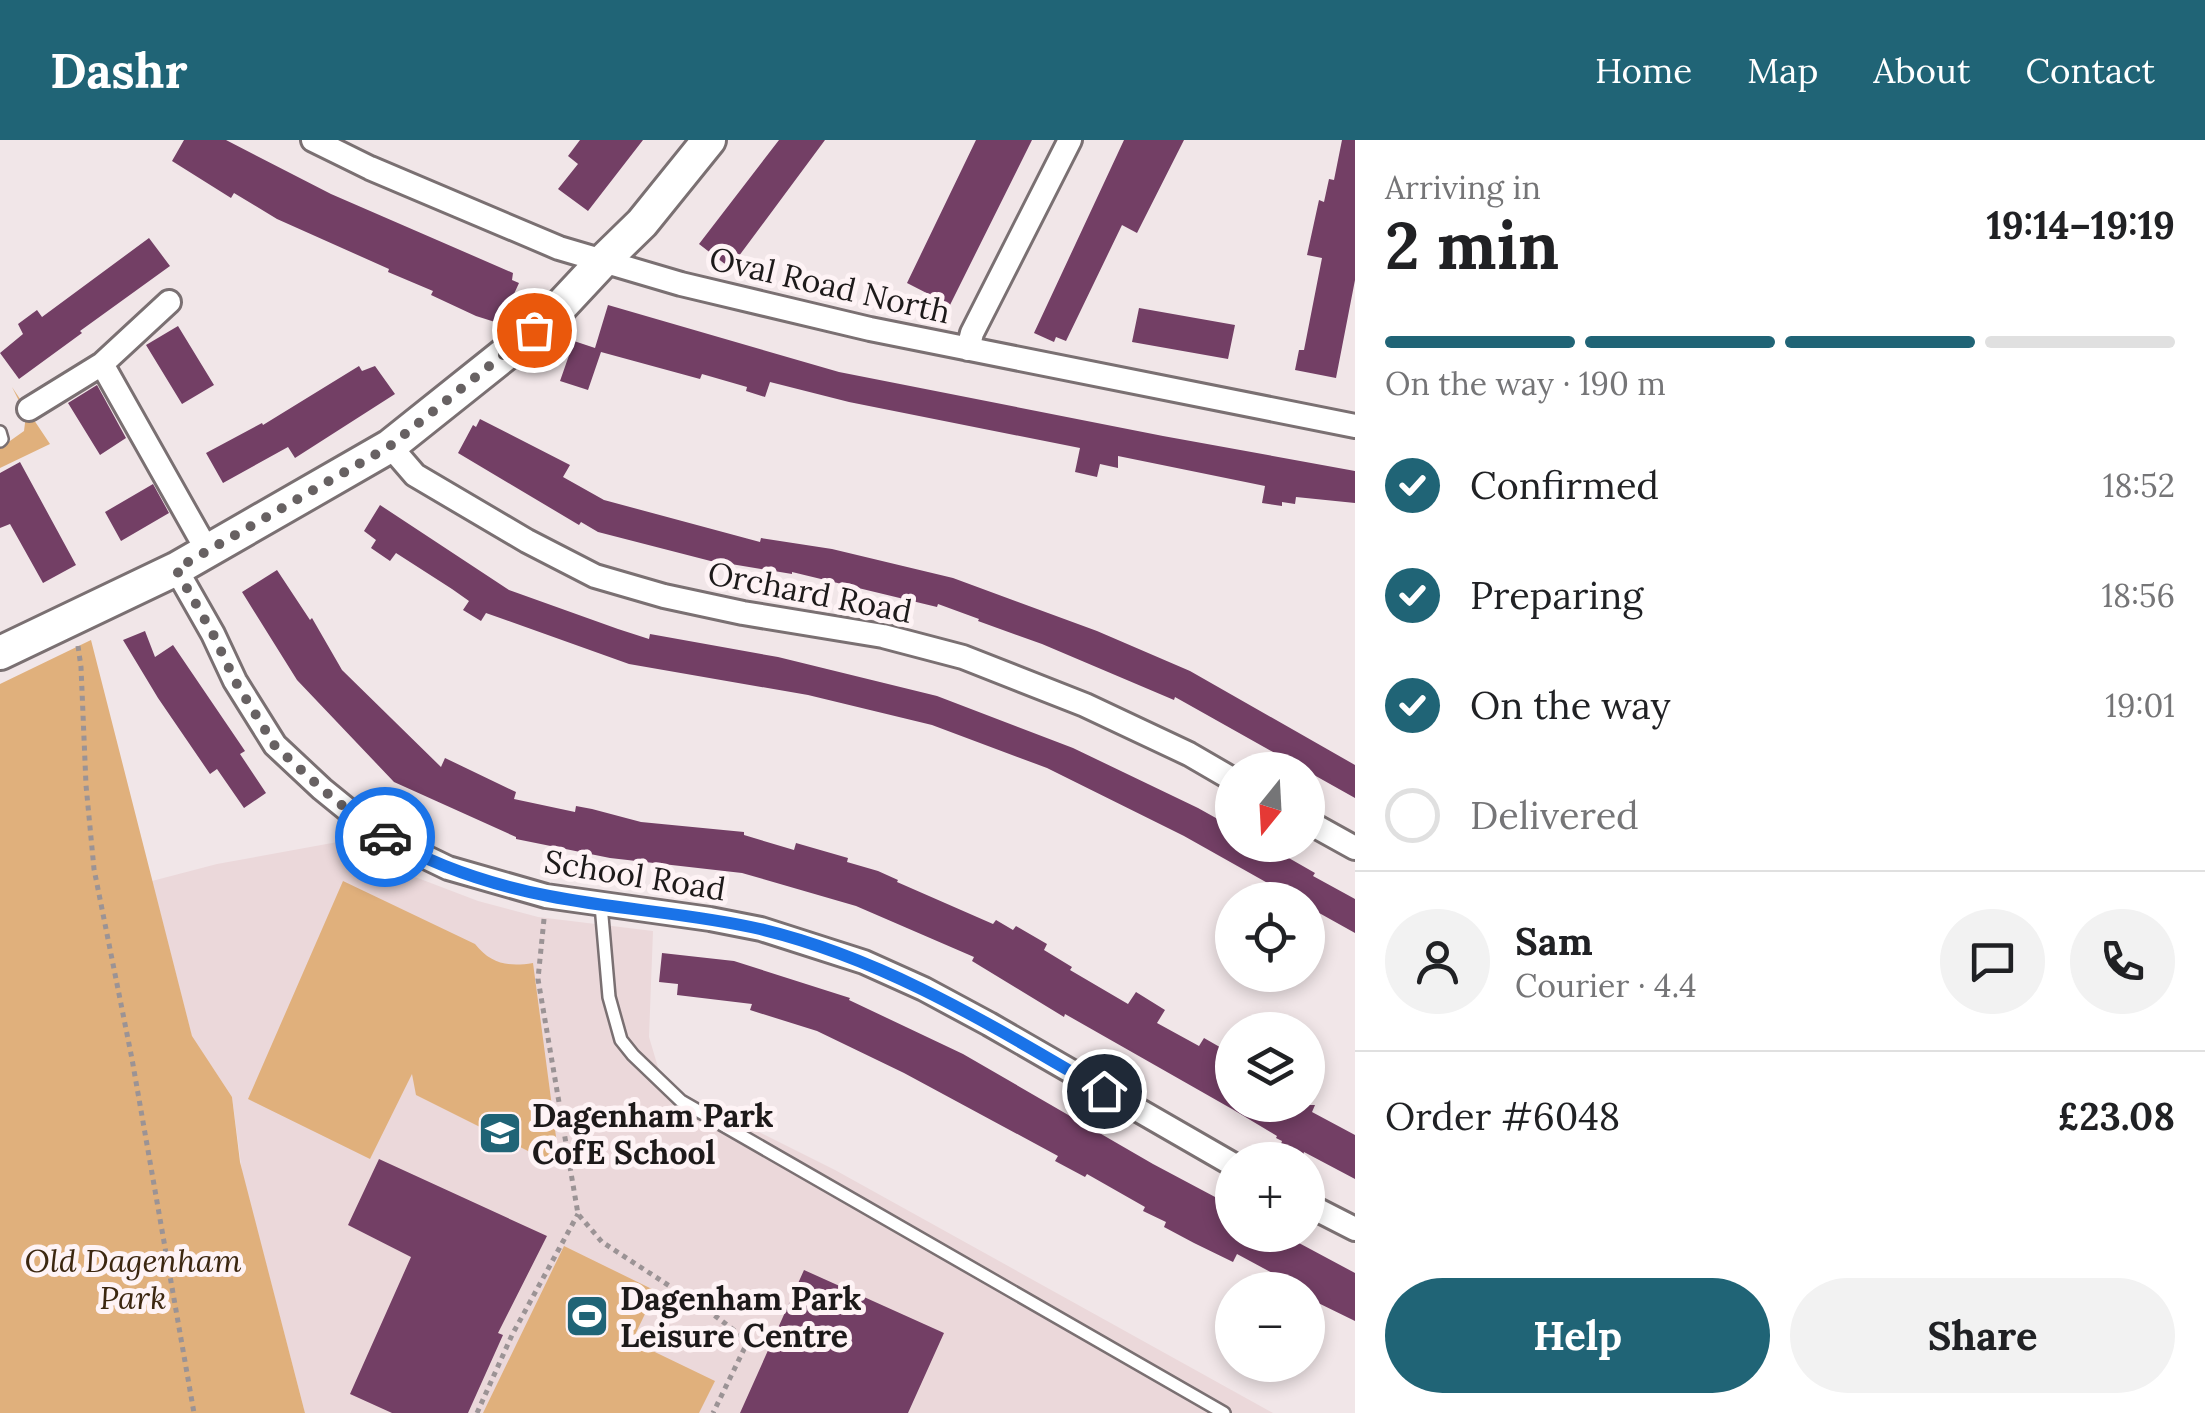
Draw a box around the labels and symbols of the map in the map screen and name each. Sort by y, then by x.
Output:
street label: Oval Road North [706,237,954,333]
pin [492,288,577,373]
street label: Orchard Road [704,552,916,632]
north arrow [1215,752,1325,862]
courier [335,787,435,887]
street label: School Road [541,840,729,910]
pin [1062,1049,1147,1134]
place label: Dagenham Park CofE School [532,1095,774,1173]
school or university icon: Dagenham Park CofE School [477,1110,523,1156]
park label: Old Dagenham Park [25,1240,241,1318]
place label: Dagenham Park Leisure Centre [620,1278,862,1356]
sports icon: Dagenham Park Leisure Centre [564,1293,610,1339]

